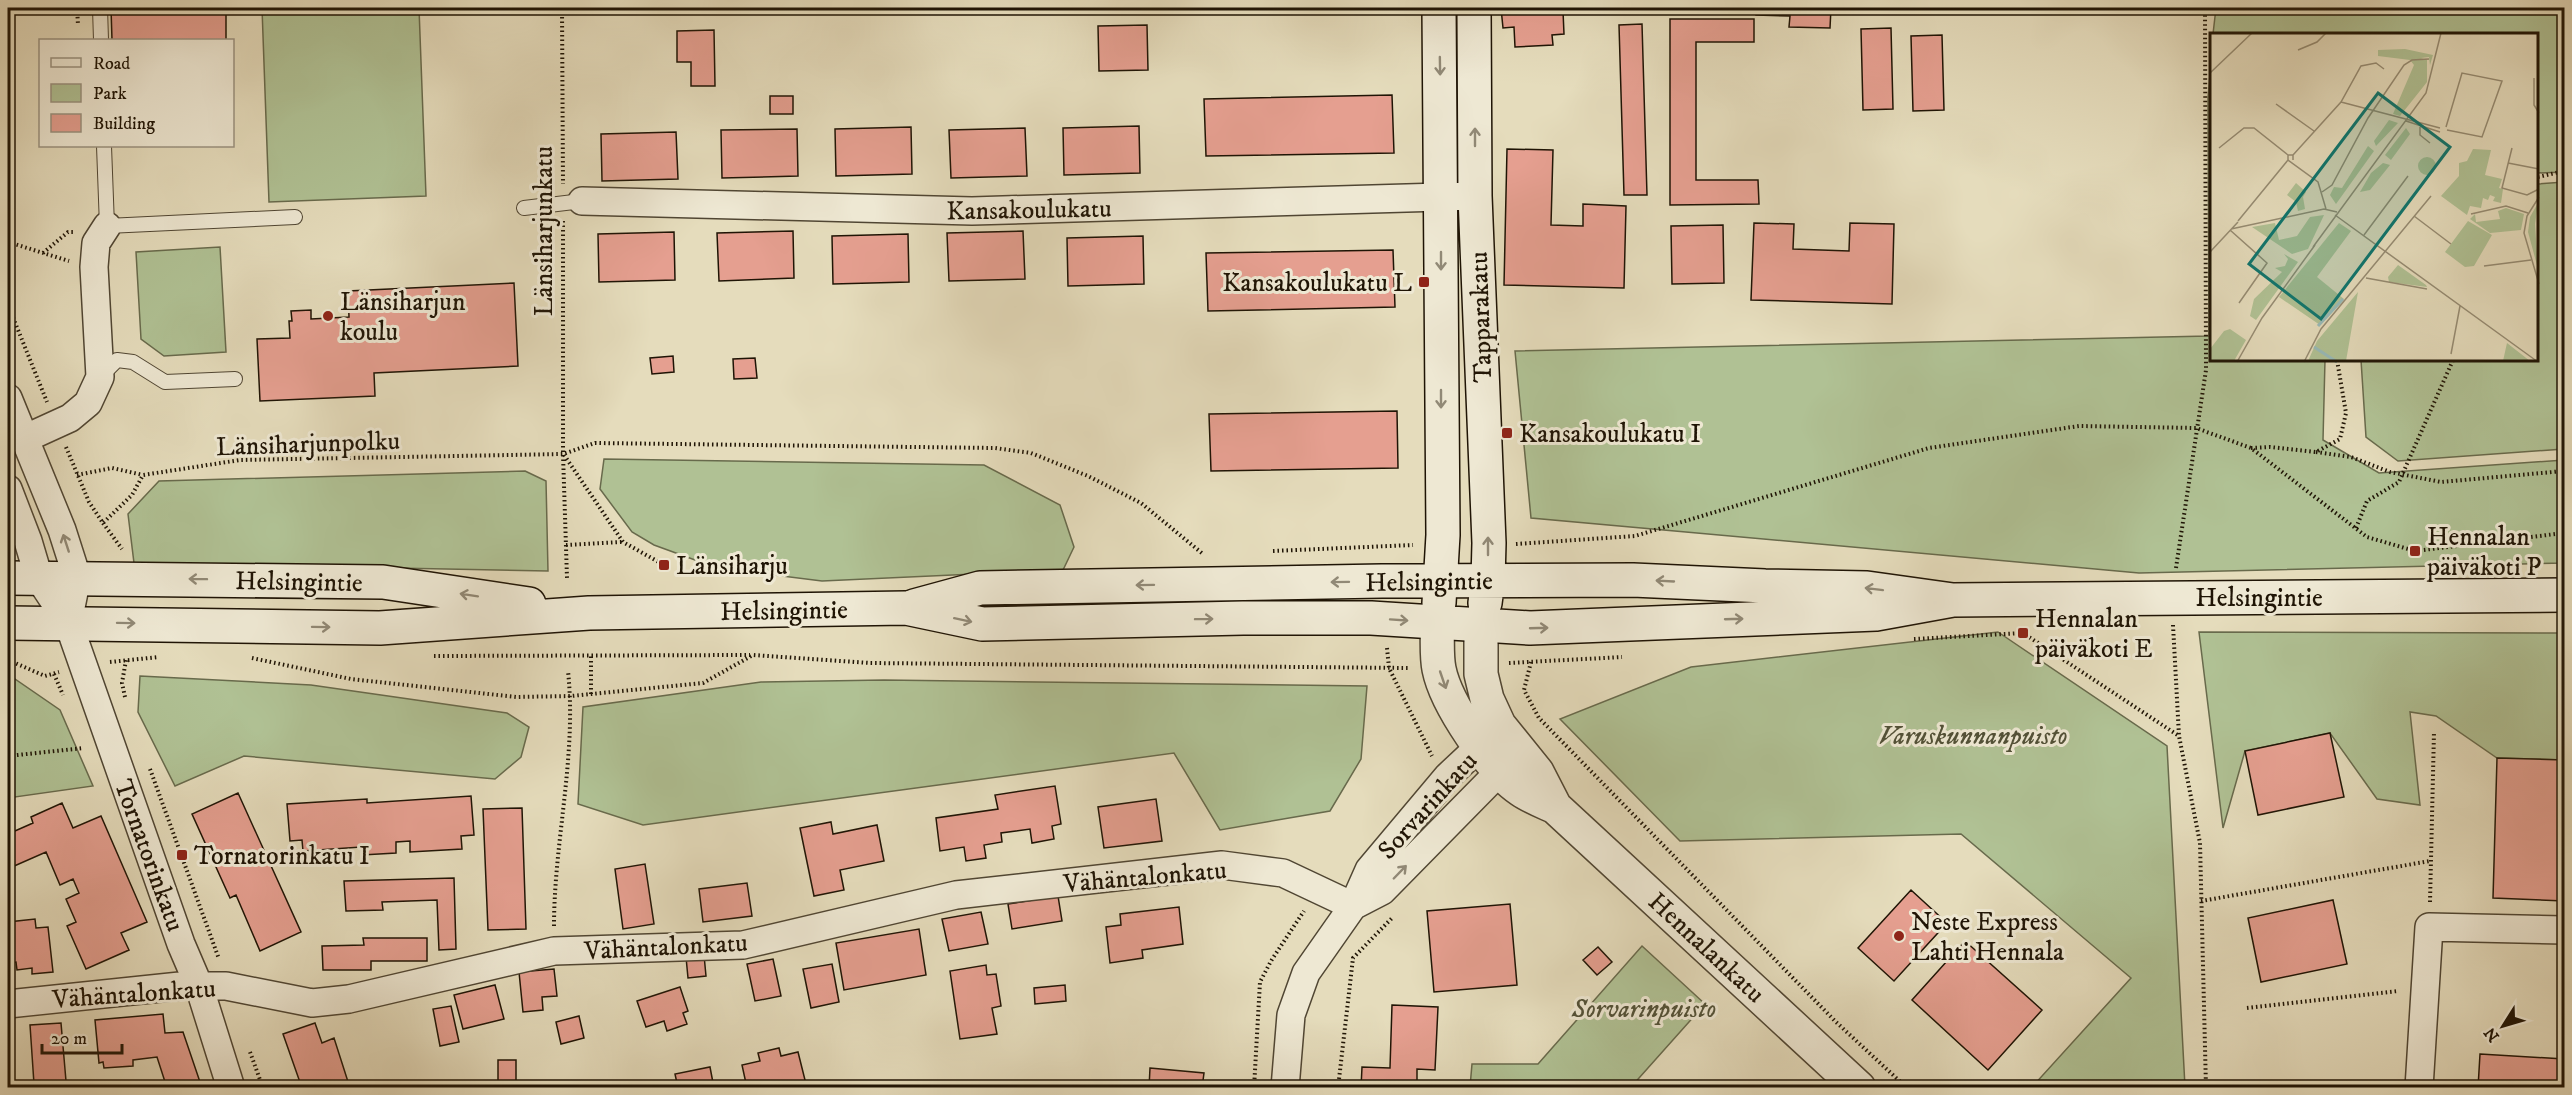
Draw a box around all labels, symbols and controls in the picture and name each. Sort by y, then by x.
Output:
inset map [2210,33,2539,362]
legend [39,39,234,147]
text: Road [93,53,130,75]
one-way arrow [1434,55,1446,75]
text: Park [93,83,127,105]
text: Building [93,113,155,135]
one-way arrow [1469,128,1481,148]
street label: Länsiharjunkatu [528,146,561,316]
street label: Kansakoulukatu [946,193,1112,228]
one-way arrow [1435,250,1447,270]
street label: Tapparakatu [1463,251,1500,383]
place label: Kansakoulukatu L [1222,267,1412,300]
marker: Kansakoulukatu L [1417,275,1431,289]
place label: Länsiharjun koulu [340,286,466,349]
marker: Länsiharjun koulu [321,309,335,323]
one-way arrow [1435,389,1447,409]
place label: Kansakoulukatu I [1519,418,1701,451]
street label: Länsiharjunpolku [215,425,401,464]
marker: Kansakoulukatu I [1500,426,1514,440]
place label: Hennalan päiväkoti P [2426,521,2541,584]
one-way arrow [60,534,71,553]
one-way arrow [1483,537,1494,557]
marker: Hennalan päiväkoti P [2408,544,2422,558]
place label: Länsiharju [676,550,788,583]
marker: Länsiharju [657,558,671,572]
street label: Helsingintie [235,565,363,600]
street label: Helsingintie [1365,565,1493,600]
one-way arrow [189,573,209,585]
one-way arrow [1331,576,1351,588]
one-way arrow [1655,576,1675,587]
one-way arrow [1136,580,1156,591]
street label: Helsingintie [2195,582,2323,615]
one-way arrow [1865,583,1884,594]
one-way arrow [460,589,479,600]
street label: Helsingintie [720,594,848,629]
place label: Hennalan päiväkoti E [2034,603,2153,666]
one-way arrow [1194,613,1214,625]
one-way arrow [1723,614,1743,625]
one-way arrow [953,615,973,626]
one-way arrow [1388,615,1408,626]
one-way arrow [116,617,136,629]
one-way arrow [311,621,331,633]
one-way arrow [1529,622,1549,633]
marker: Hennalan päiväkoti E [2016,626,2030,640]
one-way arrow [1438,670,1449,689]
park label: Varuskunnanpuisto [1878,720,2068,753]
street label: Sorvarinkatu [1371,745,1485,867]
street label: Tornatorinkatu [106,775,191,936]
place label: Tornatorinkatu I [194,840,370,873]
marker: Tornatorinkatu I [175,848,189,862]
street label: Vähäntalonkatu [1061,854,1228,901]
one-way arrow [1393,864,1407,879]
street label: Hennalankatu [1641,886,1771,1011]
place label: Neste Express Lahti Hennala [1911,906,2064,969]
street label: Vähäntalonkatu [583,927,749,968]
marker: Neste Express Lahti Hennala [1892,929,1906,943]
street label: Vähäntalonkatu [50,972,217,1017]
park label: Sorvarinpuisto [1571,993,1716,1026]
north arrow [2473,996,2533,1056]
scale bar [42,1017,122,1055]
text: N [2480,1023,2504,1046]
text: 20 m [51,1028,87,1050]

